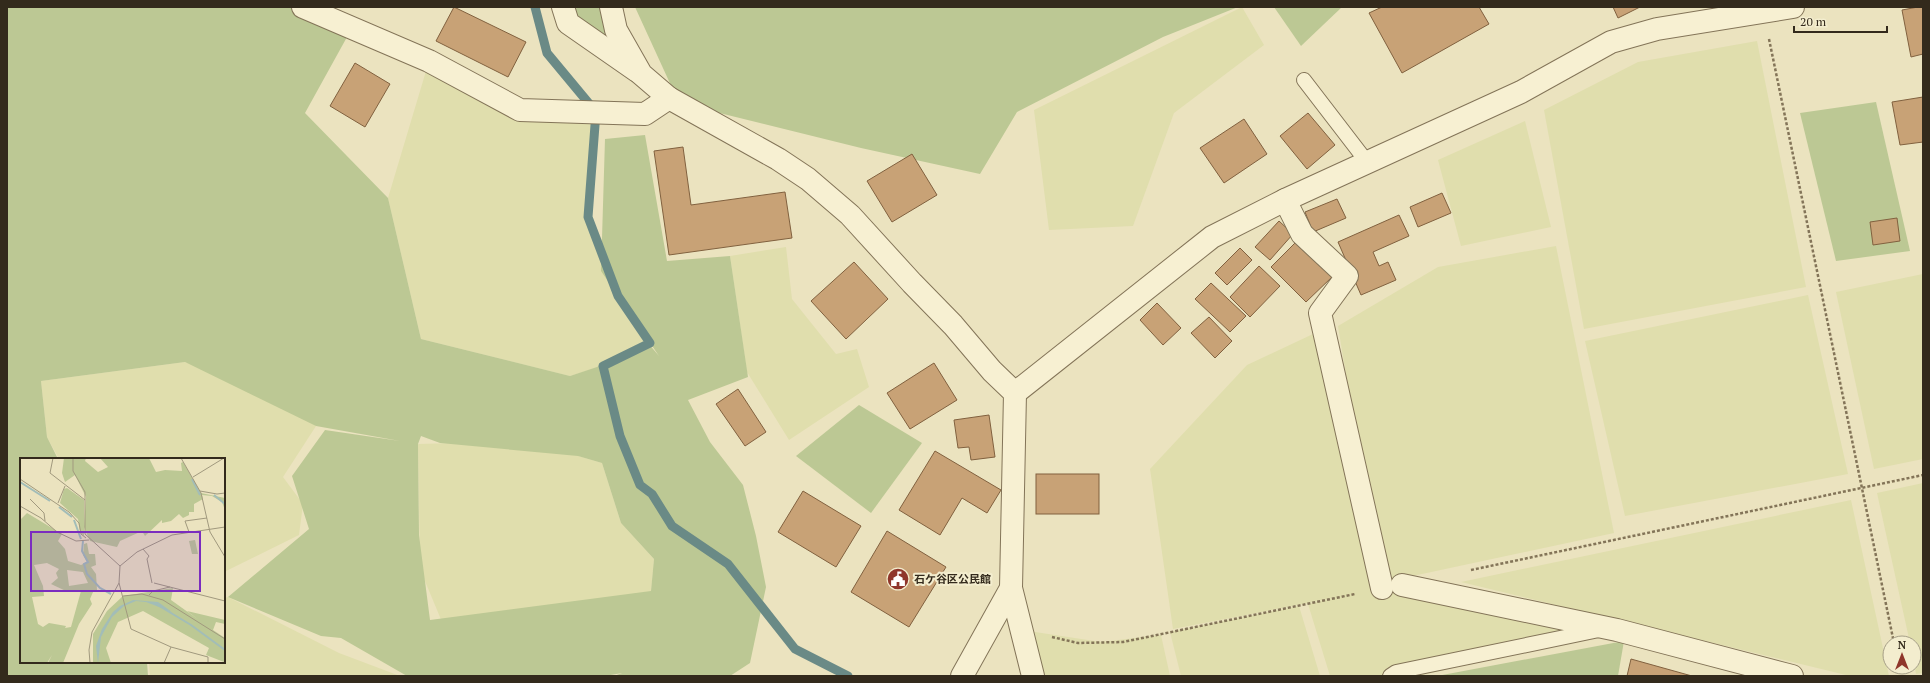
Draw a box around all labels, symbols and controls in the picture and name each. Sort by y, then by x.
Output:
scale bar [1794,8,1887,34]
text: 20 m [1800,14,1827,29]
inset map [20,458,225,663]
public building icon: 石ケ谷区公民館 [885,566,911,592]
place label: 石ケ谷区公民館 [914,572,991,586]
north arrow [1882,635,1922,675]
text: N [1898,638,1907,652]

